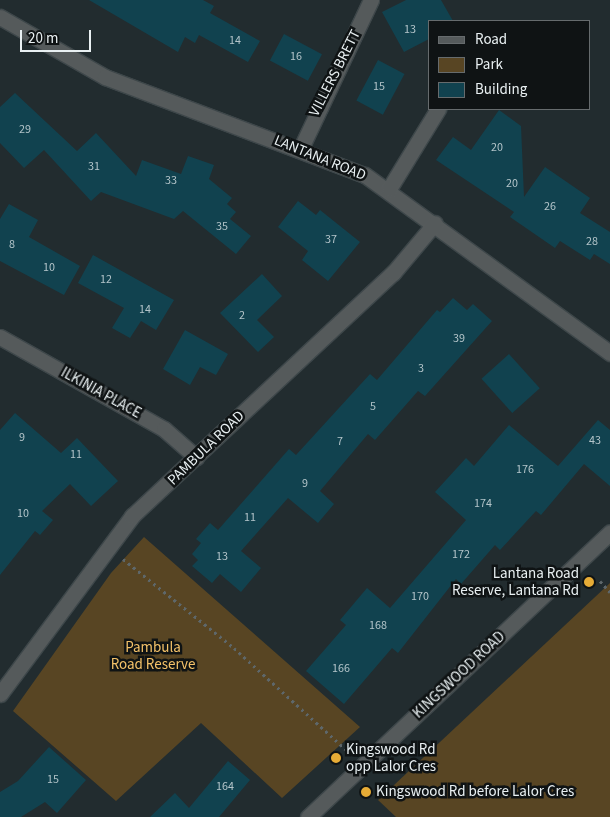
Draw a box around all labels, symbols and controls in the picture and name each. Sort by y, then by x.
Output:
scale bar [22,20,94,52]
legend [428,20,590,110]
house number: 13 [404,23,416,37]
street label: VILLERS BRETT [305,27,365,119]
text: 20 m [28,28,58,49]
text: Road [475,29,507,50]
house number: 14 [229,34,241,48]
house number: 16 [290,50,302,64]
text: Park [475,54,503,75]
text: Building [475,79,527,100]
house number: 15 [373,80,385,94]
house number: 29 [19,123,31,137]
street label: LANTANA ROAD [272,131,368,185]
house number: 20 [491,141,503,155]
house number: 31 [88,160,100,174]
house number: 33 [165,174,177,188]
house number: 20 [506,177,518,191]
house number: 26 [544,200,556,214]
house number: 35 [216,220,228,234]
house number: 37 [325,233,337,247]
house number: 28 [586,235,598,249]
house number: 8 [9,238,15,252]
house number: 10 [43,261,55,275]
house number: 12 [100,273,112,287]
house number: 14 [139,303,151,317]
house number: 2 [239,309,245,323]
house number: 39 [453,332,465,346]
house number: 3 [418,362,424,376]
street label: ILKINIA PLACE [58,364,144,422]
house number: 5 [370,400,376,414]
street label: PAMBULA ROAD [164,407,248,489]
house number: 9 [19,431,25,445]
house number: 43 [589,434,601,448]
house number: 7 [337,435,343,449]
house number: 11 [70,448,82,462]
house number: 176 [516,463,534,477]
house number: 9 [302,477,308,491]
house number: 174 [474,497,492,511]
house number: 10 [17,507,29,521]
house number: 11 [244,511,256,525]
house number: 172 [452,548,470,562]
house number: 13 [216,550,228,564]
place label: Lantana Road Reserve, Lantana Rd [452,564,579,599]
marker: Lantana Road Reserve, Lantana Rd [583,576,595,588]
house number: 170 [411,590,429,604]
house number: 168 [369,619,387,633]
street label: KINGSWOOD ROAD [409,628,509,722]
park label: Pambula Road Reserve [111,638,195,673]
house number: 166 [332,662,350,676]
place label: Kingswood Rd opp Lalor Cres [346,740,436,775]
marker: Kingswood Rd opp Lalor Cres [330,752,342,764]
house number: 15 [47,773,59,787]
house number: 164 [216,780,234,794]
place label: Kingswood Rd before Lalor Cres [376,783,574,801]
marker: Kingswood Rd before Lalor Cres [360,786,372,798]

